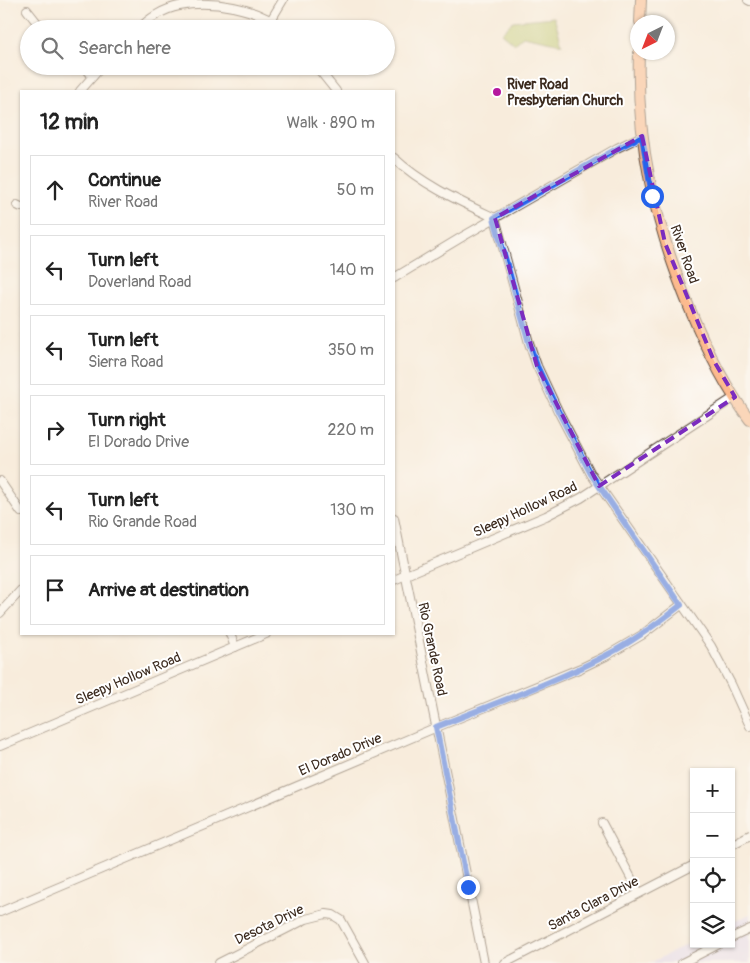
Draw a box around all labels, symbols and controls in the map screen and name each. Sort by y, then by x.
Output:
north arrow [630,15,675,60]
search box [20,20,395,75]
icon: search [38,34,66,62]
text: Search here [78,36,171,60]
place label: River Road Presbyterian Church [507,76,624,109]
marker: River Road Presbyterian Church [491,86,503,98]
text: 12 min [40,109,99,136]
text: Walk · 890 m [286,113,375,133]
text: Continue [88,168,161,192]
icon: ahead [41,176,69,204]
text: 50 m [337,180,374,200]
route start [641,185,664,208]
text: River Road [88,192,158,212]
street label: River Road [667,222,703,286]
text: Turn left [88,248,158,272]
icon: left [41,256,69,284]
text: 140 m [330,260,374,280]
text: Doverland Road [88,272,192,292]
text: Turn left [88,328,158,352]
icon: left [41,336,69,364]
text: 350 m [328,340,374,360]
text: Sierra Road [88,352,164,372]
text: Turn right [88,408,166,432]
icon: right [41,416,69,444]
text: 220 m [328,420,374,440]
text: El Dorado Drive [88,432,189,452]
street label: Sleepy Hollow Road [470,478,580,541]
text: Turn left [88,488,158,512]
icon: left [41,496,69,524]
text: 130 m [330,500,374,520]
text: Rio Grande Road [88,512,197,532]
icon: arrive [41,576,69,604]
text: Arrive at destination [88,578,249,602]
street label: Rio Grande Road [414,601,451,698]
street label: Sleepy Hollow Road [73,649,184,708]
street label: El Dorado Drive [296,729,384,780]
map controls [690,768,735,948]
button: + [690,768,735,813]
button: − [690,813,735,858]
button: locate [690,858,735,903]
street label: Santa Clara Drive [545,872,642,934]
route end [457,876,480,899]
street label: Desota Drive [232,900,307,948]
button: layers [690,903,735,948]

